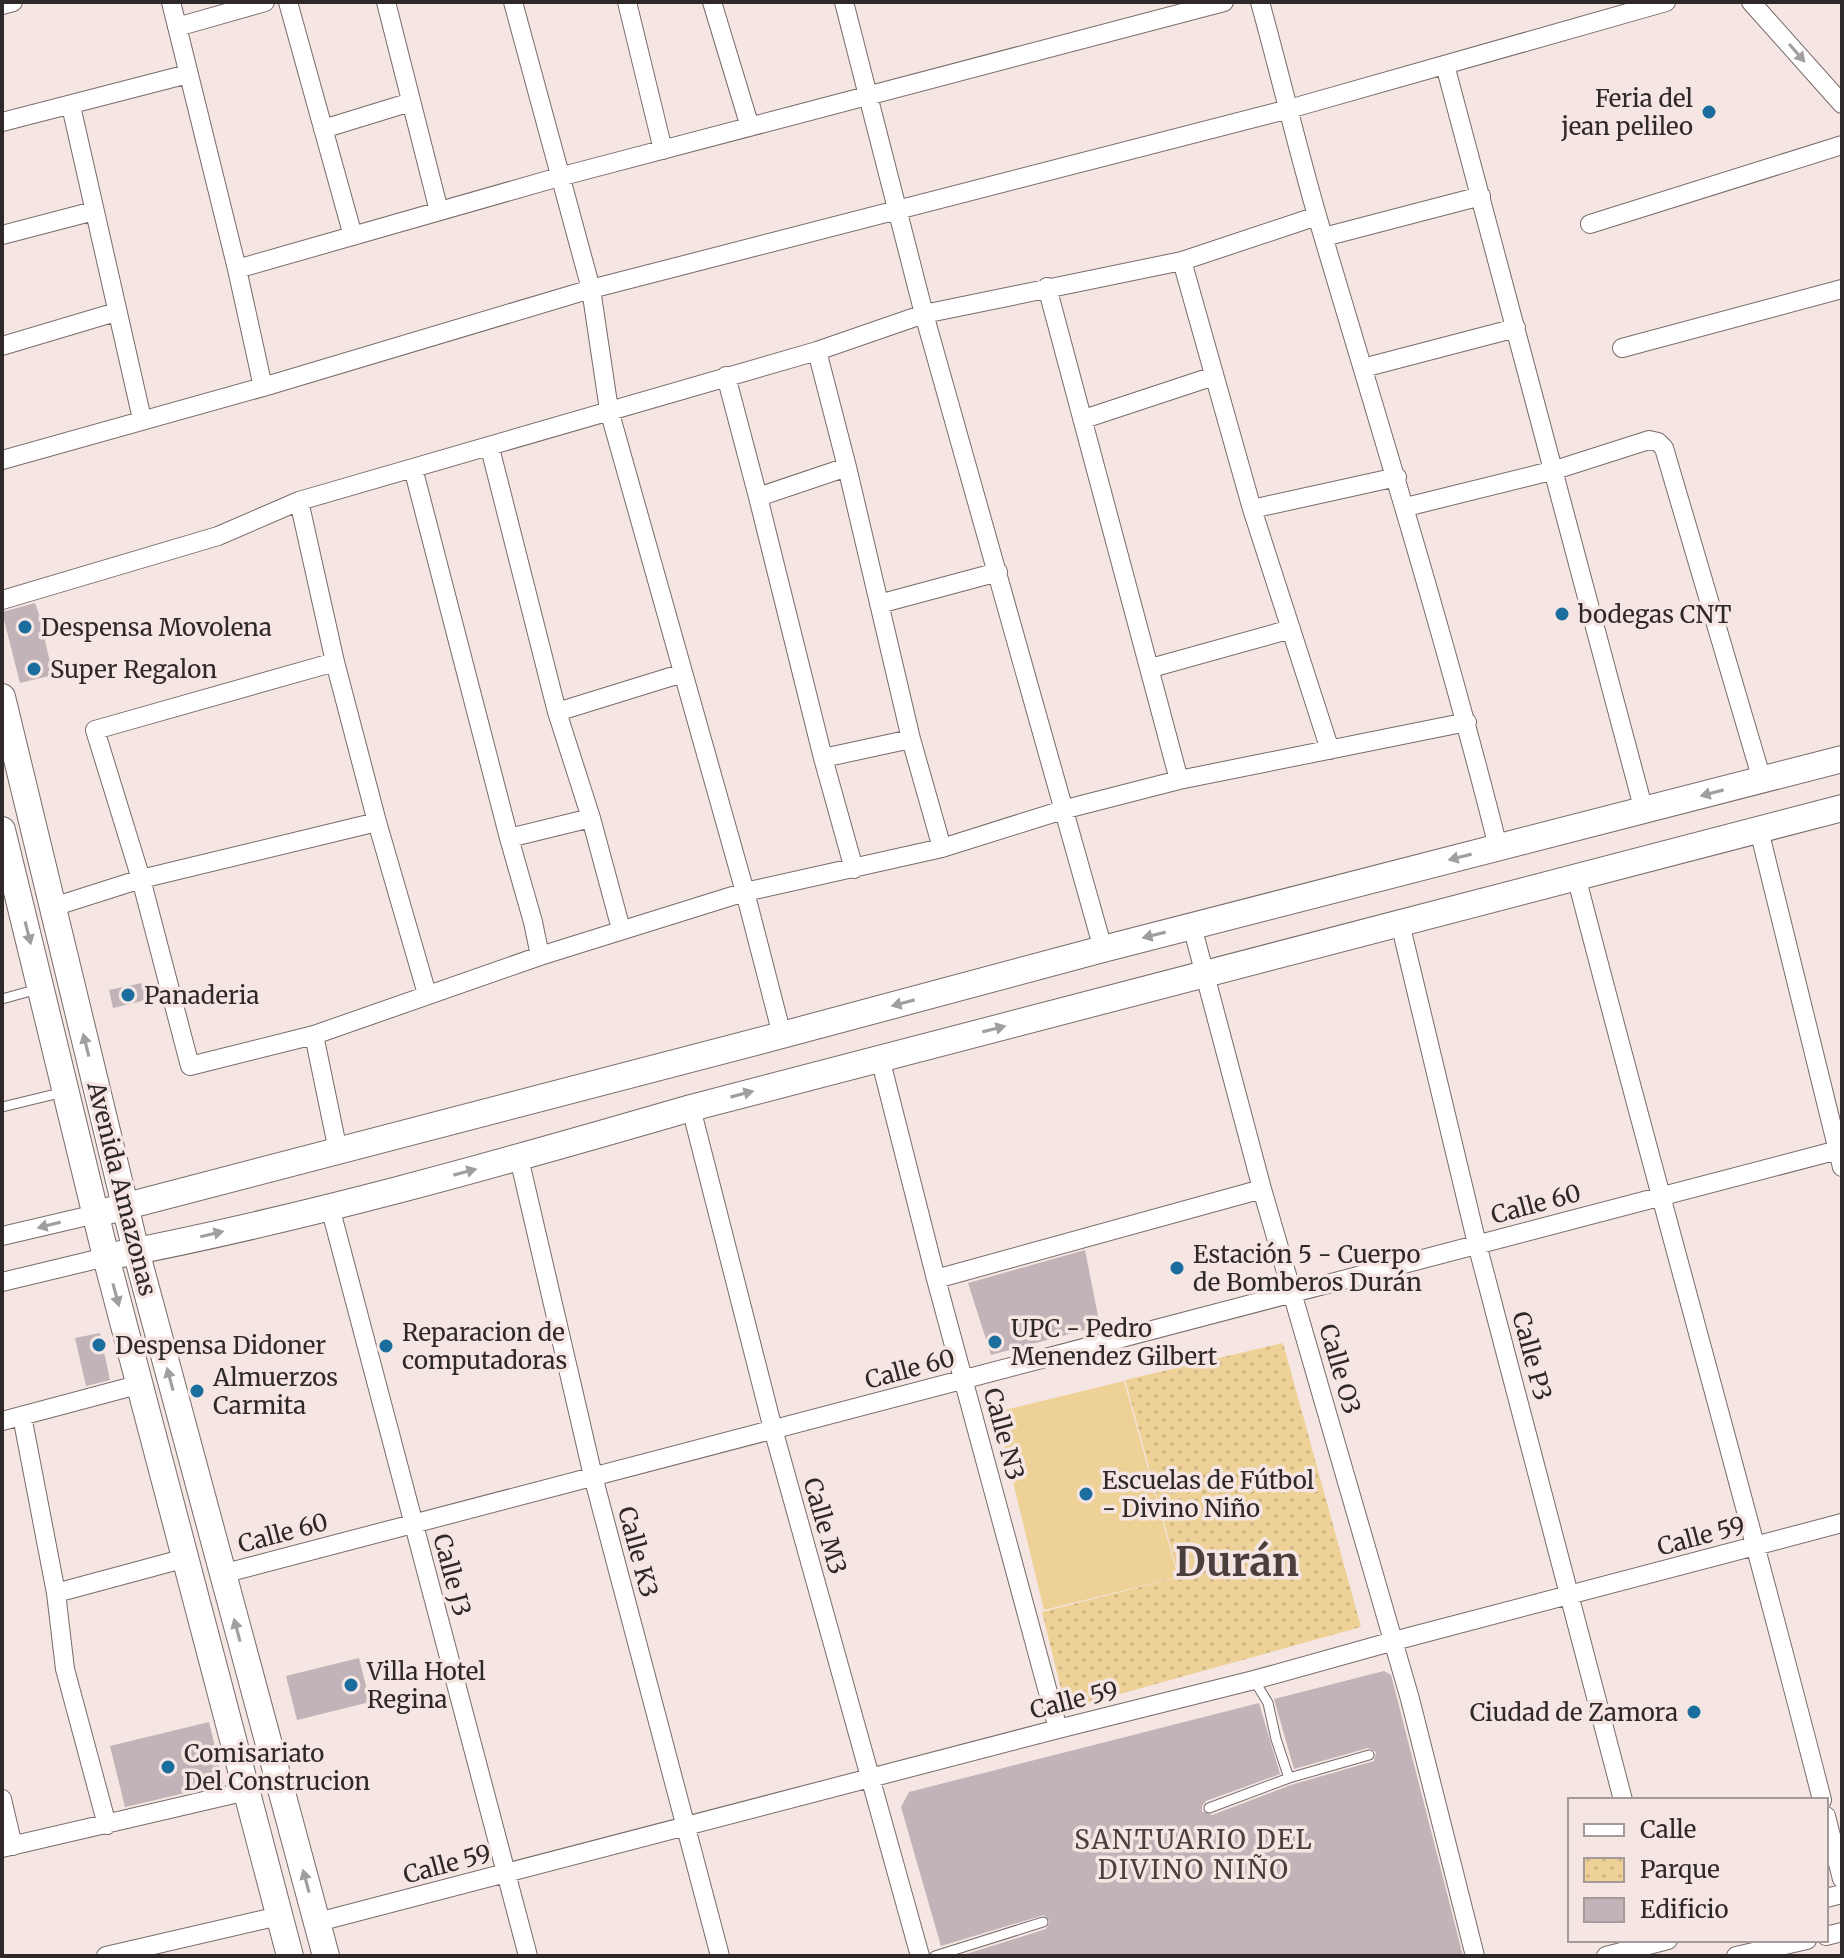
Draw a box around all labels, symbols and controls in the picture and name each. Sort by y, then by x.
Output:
one-way arrow [1787,44,1805,63]
place label: Feria del jean pelileo [1560,83,1693,142]
marker: Feria del jean pelileo [1700,103,1718,121]
place label: bodegas CNT [1577,599,1732,630]
marker: bodegas CNT [1553,605,1571,623]
place label: Despensa Movolena [41,612,272,643]
marker: Despensa Movolena [16,618,34,636]
place label: Super Regalon [50,654,217,685]
marker: Super Regalon [25,660,43,678]
one-way arrow [1700,787,1724,800]
one-way arrow [1448,851,1473,864]
one-way arrow [22,921,34,946]
one-way arrow [1142,930,1167,942]
place label: Panaderia [144,980,260,1011]
marker: Panaderia [119,986,137,1004]
one-way arrow [891,997,916,1009]
one-way arrow [981,1022,1006,1034]
one-way arrow [79,1033,91,1058]
street label: Avenida Amazonas [80,1078,164,1299]
one-way arrow [730,1088,755,1100]
one-way arrow [453,1166,478,1178]
street label: Calle 60 [1488,1177,1584,1231]
one-way arrow [36,1219,61,1232]
one-way arrow [200,1227,225,1240]
place label: Estación 5 - Cuerpo de Bomberos Durán [1193,1239,1422,1298]
marker: Estación 5 - Cuerpo de Bomberos Durán [1168,1259,1186,1277]
one-way arrow [111,1282,123,1307]
street label: Calle P3 [1505,1308,1559,1404]
place label: UPC - Pedro Menendez Gilbert [1011,1313,1218,1372]
place label: Reparacion de computadoras [402,1317,567,1376]
street label: Calle O3 [1312,1320,1368,1418]
place label: Despensa Didoner [115,1330,326,1361]
marker: UPC - Pedro Menendez Gilbert [986,1333,1004,1351]
marker: Despensa Didoner [90,1336,108,1354]
marker: Reparacion de computadoras [377,1337,395,1355]
street label: Calle 60 [862,1342,958,1396]
place label: Almuerzos Carmita [212,1362,338,1421]
one-way arrow [164,1366,176,1391]
marker: Almuerzos Carmita [188,1382,206,1400]
street label: Calle N3 [977,1384,1031,1484]
place label: Escuelas de Fútbol - Divino Niño [1102,1465,1314,1524]
street label: Calle M3 [796,1474,854,1578]
marker: Escuelas de Fútbol - Divino Niño [1077,1485,1095,1503]
street label: Calle K3 [611,1503,665,1601]
street label: Calle 60 [235,1506,331,1560]
street label: Calle 59 [1654,1509,1748,1563]
street label: Calle J3 [426,1530,478,1620]
district label: Durán [1175,1537,1299,1587]
one-way arrow [230,1618,243,1642]
place label: Villa Hotel Regina [366,1656,486,1715]
street label: Calle 59 [1027,1674,1121,1726]
marker: Villa Hotel Regina [342,1676,360,1694]
place label: Ciudad de Zamora [1470,1697,1678,1728]
marker: Ciudad de Zamora [1685,1703,1703,1721]
place label: Comisariato Del Construcion [184,1738,370,1797]
marker: Comisariato Del Construcion [159,1758,177,1776]
legend [1568,1798,1828,1942]
text: Calle [1640,1814,1696,1845]
district label: SANTUARIO DEL DIVINO NIÑO [1074,1823,1314,1886]
street label: Calle 59 [400,1837,494,1891]
text: Parque [1640,1854,1720,1885]
one-way arrow [300,1868,312,1893]
text: Edificio [1640,1894,1728,1925]

